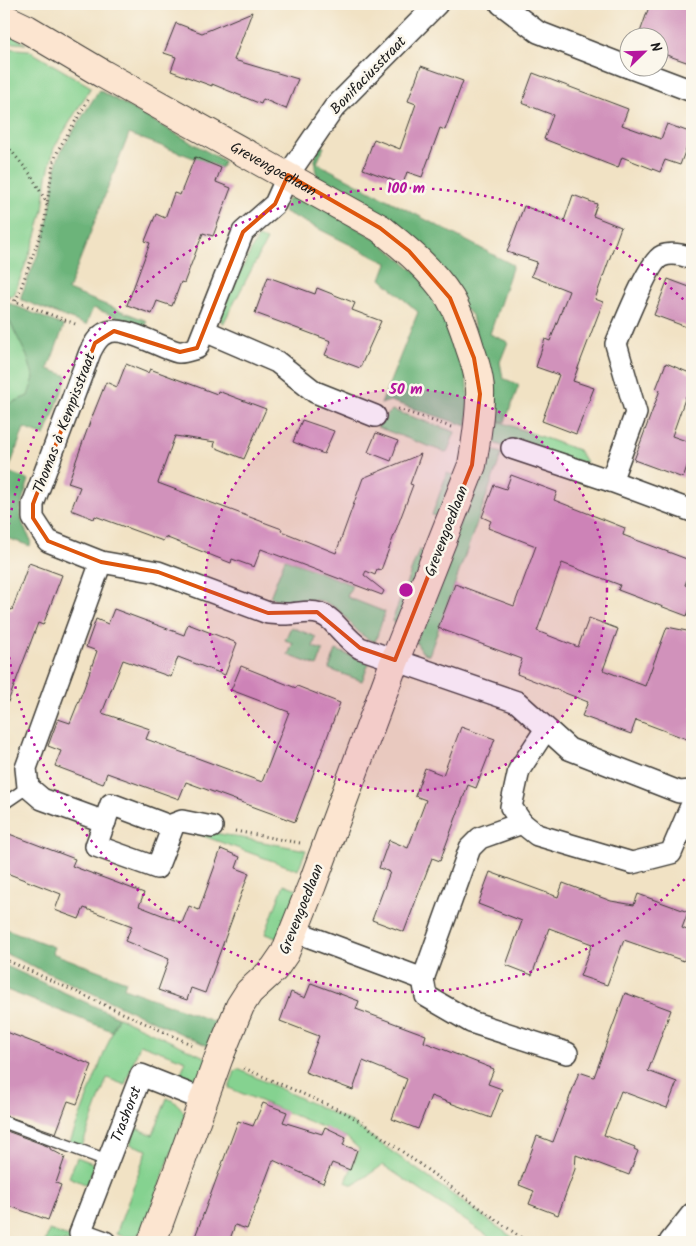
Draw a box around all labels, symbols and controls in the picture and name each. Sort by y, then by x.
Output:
north arrow [618,28,668,78]
street label: Bonifaciusstraat [325,31,413,121]
text: N [643,39,667,56]
street label: Grevengoedlaan [225,136,321,204]
text: 100 m [387,177,425,201]
street label: Thomas à Kempisstraat [27,349,103,497]
text: 50 m [388,378,423,402]
street label: Grevengoedlaan [419,482,475,580]
centre of rings [397,581,415,599]
street label: Grevengoedlaan [273,860,331,958]
street label: Trashorst [105,1083,149,1146]

